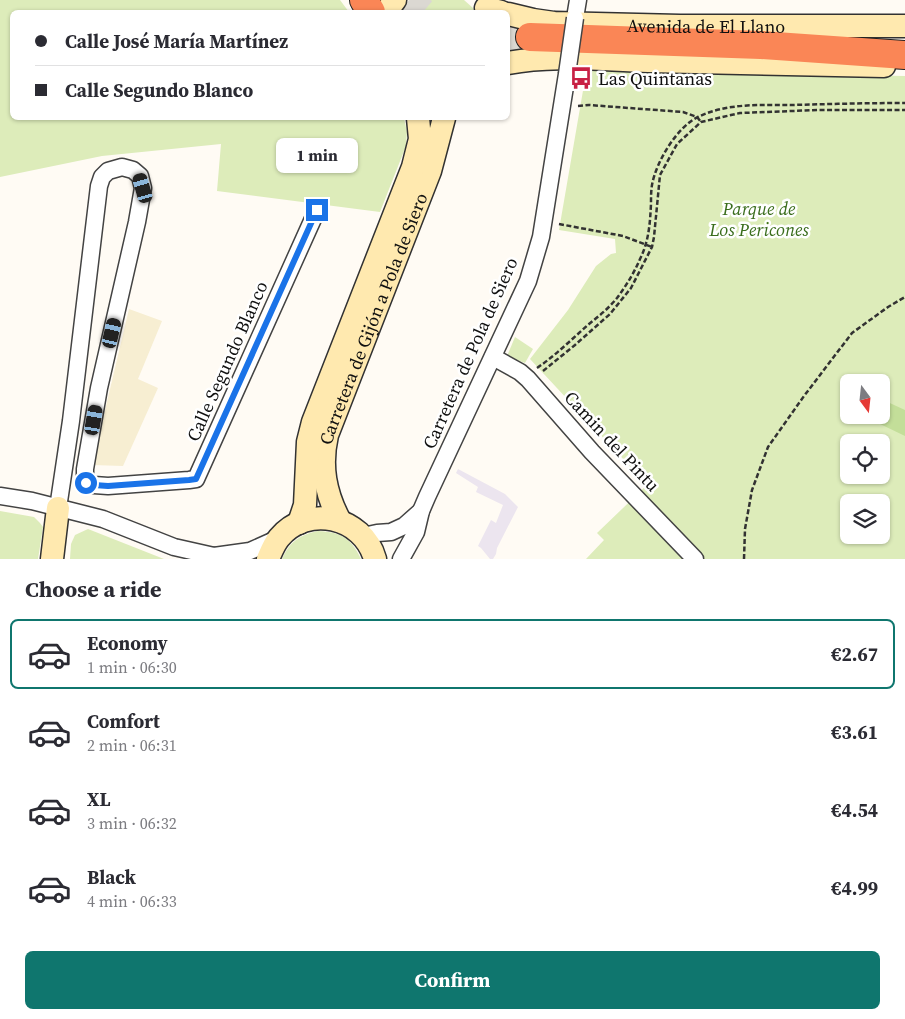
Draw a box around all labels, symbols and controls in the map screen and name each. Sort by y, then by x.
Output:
street label: Avenida de El Llano [627,12,785,39]
text: Calle José María Martínez [65,28,288,54]
bus stop icon: Las Quintanas [568,65,594,91]
place label: Las Quintanas [598,66,712,91]
text: Calle Segundo Blanco [65,77,253,103]
callout: 1 min [276,138,358,172]
text: 1 min [296,144,338,166]
car [131,172,154,204]
street label: Carretera de Gijón a Pola de Siero [313,189,433,447]
park label: Parque de Los Pericones [708,196,809,242]
route end [306,199,328,221]
street label: Carretera de Pola de Siero [416,253,524,453]
street label: Calle Segundo Blanco [180,277,274,445]
car [101,317,122,349]
north arrow [840,374,890,424]
map controls [840,374,890,544]
street label: Camin del Pintu [559,385,665,497]
car [84,404,103,436]
button: locate [840,434,890,484]
route start [75,472,97,494]
button: layers [840,494,890,544]
text: Choose a ride [25,574,162,604]
text: Economy [87,630,168,656]
icon: car [27,632,72,677]
text: €2.67 [831,641,878,667]
text: 1 min · 06:30 [87,656,177,678]
text: Comfort [87,708,160,734]
icon: car [27,710,72,755]
text: €3.61 [831,719,878,745]
text: 2 min · 06:31 [87,734,177,756]
text: XL [87,786,110,812]
icon: car [27,788,72,833]
text: €4.54 [831,797,878,823]
text: 3 min · 06:32 [87,812,177,834]
text: Black [87,864,136,890]
icon: car [27,866,72,911]
text: €4.99 [831,875,878,901]
text: 4 min · 06:33 [87,890,177,912]
button: Confirm [25,951,880,1009]

